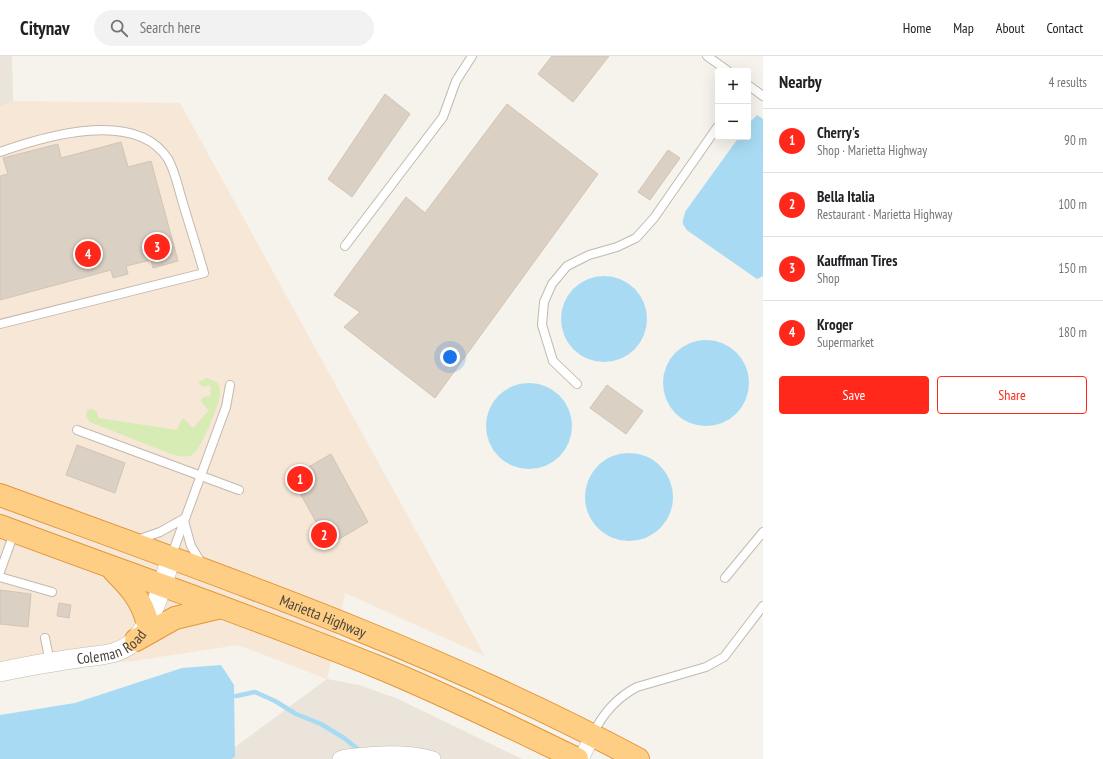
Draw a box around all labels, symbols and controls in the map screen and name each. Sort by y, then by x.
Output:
search box [94,10,374,46]
text: Citynav [20,16,70,40]
icon: search [108,17,130,39]
text: Search here [140,18,201,37]
text: Home [903,19,931,37]
text: Map [953,19,974,37]
text: About [996,19,1025,37]
text: Contact [1047,19,1083,37]
map controls [715,68,751,140]
button: + [715,68,751,104]
text: Nearby [779,71,822,93]
text: 4 results [1048,74,1087,91]
button: − [715,104,751,140]
text: Cherry's [817,123,859,142]
text: 1 [789,132,795,149]
text: 90 m [1064,132,1087,149]
text: Shop · Marietta Highway [817,142,927,159]
text: Bella Italia [817,187,875,206]
text: 2 [789,196,795,213]
text: 100 m [1058,196,1087,213]
text: Restaurant · Marietta Highway [817,206,952,223]
pin: 3 [144,232,170,262]
pin: 4 [75,239,101,269]
text: Kauffman Tires [817,251,898,270]
text: 3 [789,260,795,277]
text: 150 m [1058,260,1087,277]
text: Shop [817,270,840,287]
text: Kroger [817,315,853,334]
text: 4 [789,324,795,341]
text: 180 m [1058,324,1087,341]
text: Supermarket [817,334,874,351]
your location [440,347,460,367]
button: Save [779,376,929,414]
button: Share [937,376,1087,414]
pin: 1 [287,464,313,494]
pin: 2 [311,520,337,550]
street label: Marietta Highway [277,590,370,642]
street label: Coleman Road [75,626,150,668]

